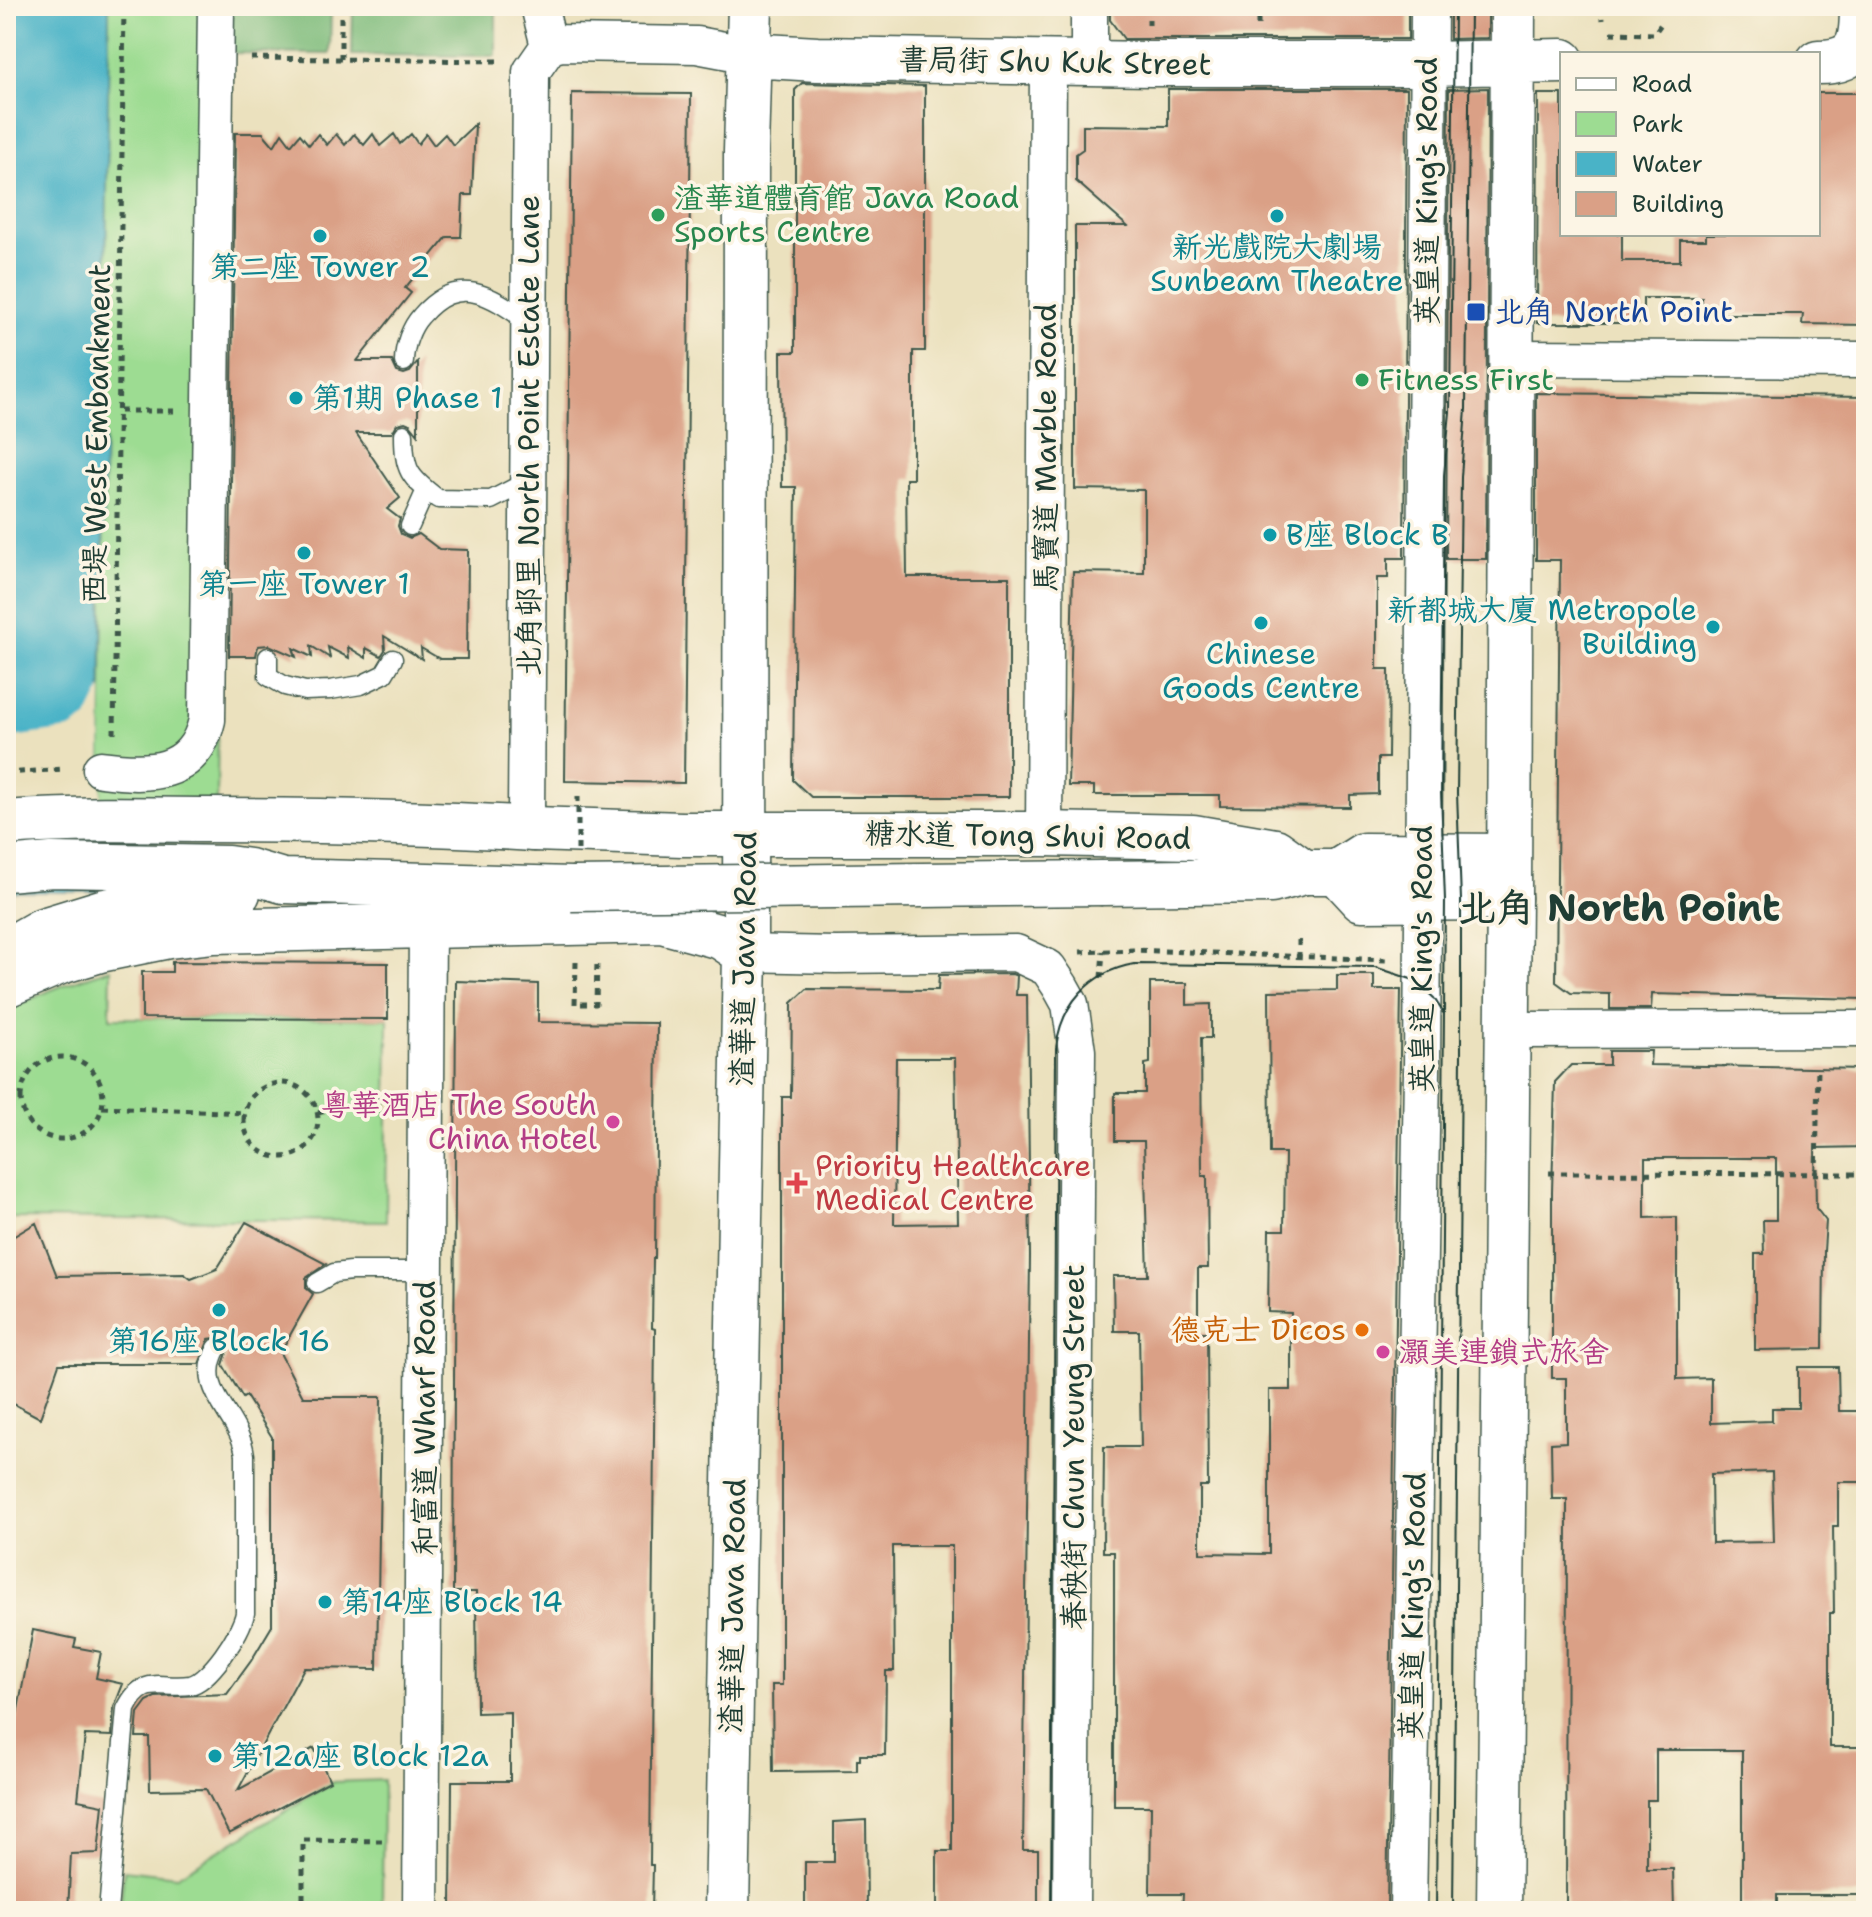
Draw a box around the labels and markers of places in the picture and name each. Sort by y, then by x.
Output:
place label: 渣華道體育館 Java Road Sports Centre [674,177,1019,252]
marker: 渣華道體育館 Java Road Sports Centre [649,206,667,224]
marker: 新光戲院大劇場 Sunbeam Theatre [1268,207,1286,225]
place label: 新光戲院大劇場 Sunbeam Theatre [1150,226,1404,301]
marker: 第二座 Tower 2 [311,227,329,245]
place label: 第二座 Tower 2 [210,246,430,287]
place label: 北角 North Point [1494,291,1733,332]
marker: 北角 North Point [1465,301,1487,323]
place label: Fitness First [1378,359,1554,400]
marker: Fitness First [1353,371,1371,389]
place label: 第1期 Phase 1 [312,377,503,418]
marker: 第1期 Phase 1 [287,389,305,407]
place label: B座 Block B [1286,514,1449,555]
marker: B座 Block B [1261,526,1279,544]
marker: 第一座 Tower 1 [295,544,313,562]
place label: 第一座 Tower 1 [198,563,410,604]
place label: 新都城大廈 Metropole Building [1387,589,1697,664]
marker: Chinese Goods Centre [1252,614,1270,632]
marker: 新都城大廈 Metropole Building [1704,618,1722,636]
place label: Chinese Goods Centre [1162,633,1360,708]
place label: 粵華酒店 The South China Hotel [321,1084,597,1159]
marker: 粵華酒店 The South China Hotel [604,1113,622,1131]
place label: Priority Healthcare Medical Centre [815,1145,1091,1220]
marker: Priority Healthcare Medical Centre [786,1172,808,1194]
marker: 第16座 Block 16 [210,1301,228,1319]
place label: 德克士 Dicos [1171,1309,1346,1350]
place label: 第16座 Block 16 [108,1320,330,1361]
marker: 德克士 Dicos [1353,1321,1371,1339]
place label: 灝美連鎖式旅舍 [1399,1331,1609,1372]
marker: 灝美連鎖式旅舍 [1374,1343,1392,1361]
place label: 第14座 Block 14 [341,1581,563,1622]
marker: 第14座 Block 14 [316,1593,334,1611]
place label: 第12a座 Block 12a [231,1735,489,1776]
marker: 第12a座 Block 12a [206,1747,224,1765]

